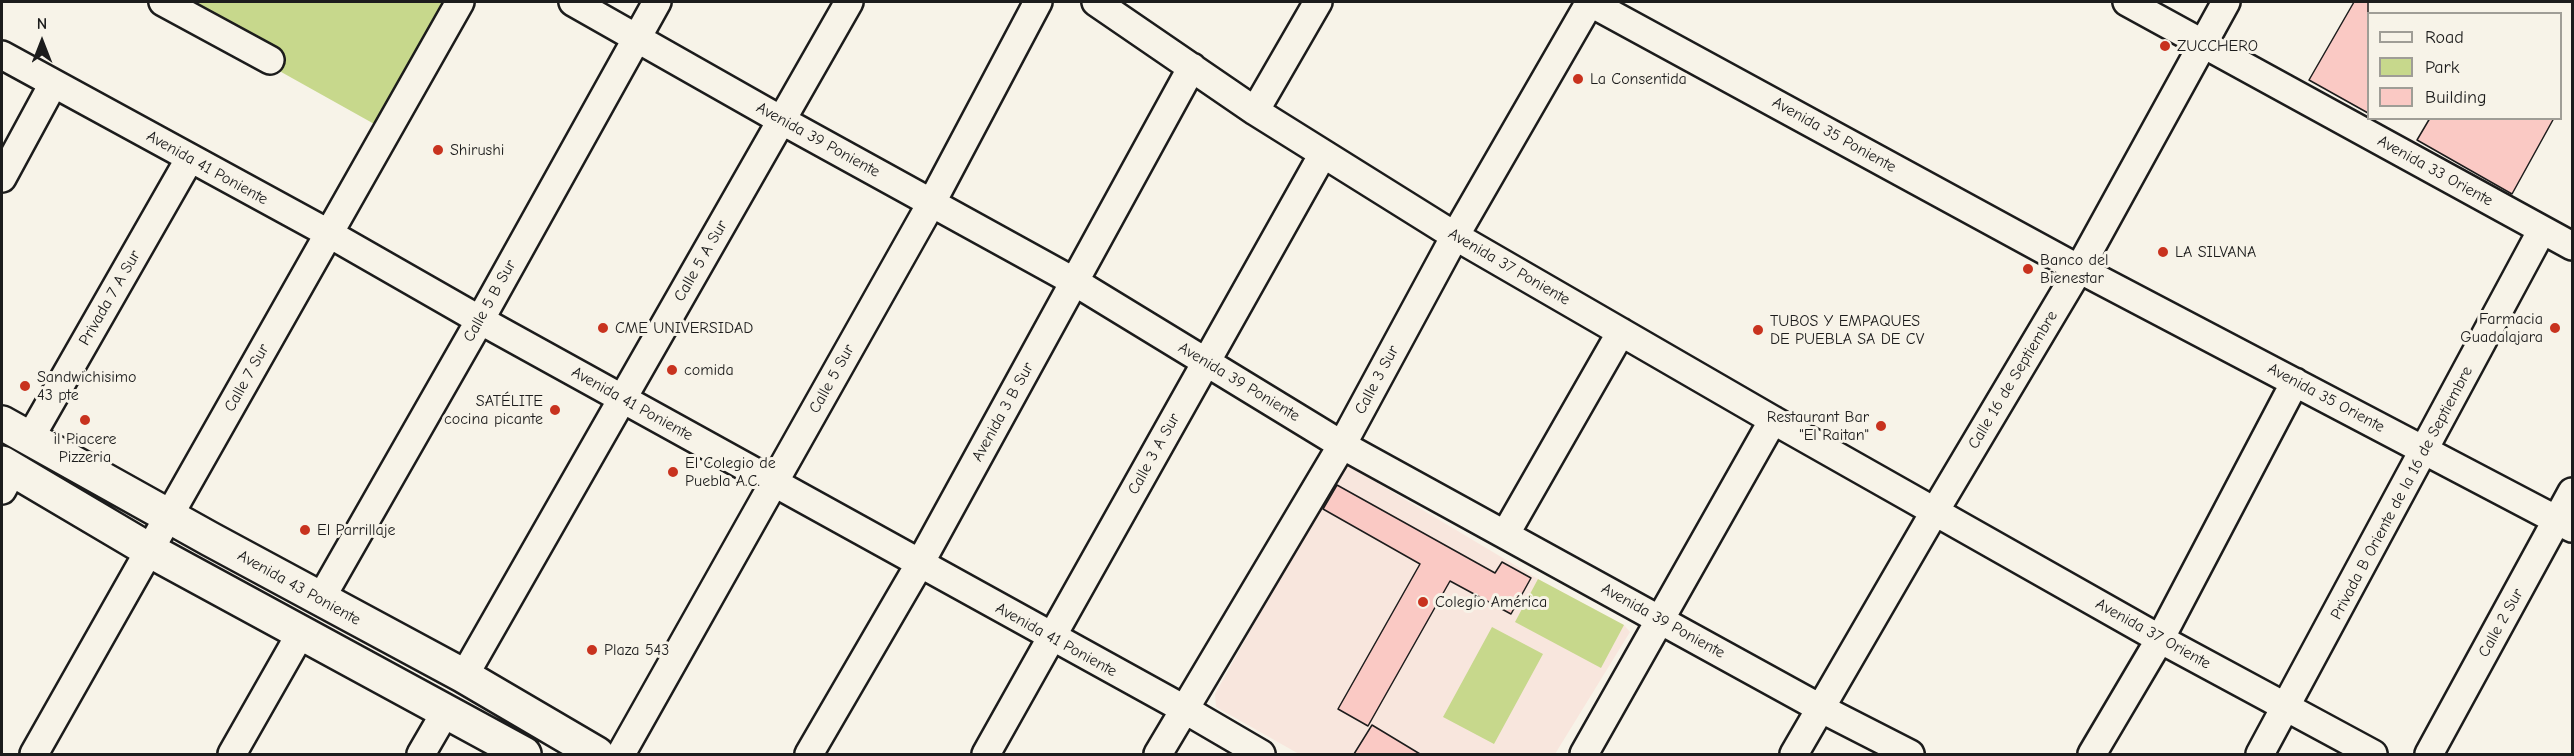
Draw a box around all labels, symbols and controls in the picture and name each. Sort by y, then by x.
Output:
north arrow [12,12,72,72]
legend [2367,12,2562,120]
text: N [37,15,47,33]
text: Road [2425,27,2464,48]
place label: ZUCCHERO [2177,36,2258,56]
marker: ZUCCHERO [2158,39,2172,53]
text: Park [2425,57,2459,78]
place label: La Consentida [1590,69,1687,89]
marker: La Consentida [1571,72,1585,86]
text: Building [2425,87,2487,108]
street label: Avenida 35 Poniente [1769,93,1899,177]
street label: Avenida 39 Poniente [753,98,883,182]
street label: Avenida 41 Poniente [143,127,271,209]
street label: Avenida 33 Oriente [2374,131,2496,211]
place label: Shirushi [450,140,504,160]
marker: Shirushi [431,143,445,157]
street label: Calle 5 A Sur [670,217,732,305]
street label: Avenida 37 Poniente [1445,224,1573,310]
place label: LA SILVANA [2175,242,2256,262]
marker: LA SILVANA [2156,245,2170,259]
street label: Privada 7 A Sur [75,247,145,349]
place label: Banco del Bienestar [2040,250,2109,288]
street label: Calle 5 B Sur [460,257,520,345]
marker: Banco del Bienestar [2021,262,2035,276]
street label: Calle 16 de Septiembre [1964,307,2062,453]
place label: Farmacia Guadalajara [2460,309,2543,347]
place label: TUBOS Y EMPAQUES DE PUEBLA SA DE CV [1770,311,1924,349]
place label: CME UNIVERSIDAD [615,318,753,338]
marker: CME UNIVERSIDAD [596,321,610,335]
marker: Farmacia Guadalajara [2548,321,2562,335]
marker: TUBOS Y EMPAQUES DE PUEBLA SA DE CV [1751,323,1765,337]
street label: Avenida 39 Poniente [1175,338,1303,426]
street label: Calle 7 Sur [220,341,274,415]
street label: Calle 5 Sur [805,341,859,417]
street label: Calle 3 Sur [1351,342,1403,418]
street label: Avenida 3 B Sur [968,359,1038,465]
street label: Avenida 35 Oriente [2264,359,2388,437]
place label: comida [684,360,734,380]
street label: Avenida 41 Poniente [568,363,696,445]
marker: comida [665,363,679,377]
street label: Privada B Oriente de la 16 de Septiembre [2327,363,2477,623]
place label: Sandwichisimo 43 pte [37,367,137,405]
marker: Sandwichisimo 43 pte [18,379,32,393]
place label: SATÉLITE cocina picante [444,391,543,429]
marker: SATÉLITE cocina picante [548,403,562,417]
place label: Restaurant Bar "El Raitan" [1767,407,1869,445]
street label: Calle 3 A Sur [1124,410,1184,498]
marker: il Piacere Pizzeria [78,413,92,427]
marker: Restaurant Bar "El Raitan" [1874,419,1888,433]
place label: il Piacere Pizzeria [53,429,117,467]
place label: El Colegio de Puebla A.C. [685,453,776,491]
marker: El Colegio de Puebla A.C. [666,465,680,479]
place label: El Parrillaje [317,520,395,540]
marker: El Parrillaje [298,523,312,537]
street label: Avenida 43 Poniente [234,546,364,630]
street label: Avenida 39 Poniente [1598,579,1728,663]
street label: Calle 2 Sur [2474,585,2528,661]
place label: Colegio América [1435,592,1547,612]
street label: Avenida 37 Oriente [2092,594,2214,674]
marker: Colegio América [1416,595,1430,609]
street label: Avenida 41 Poniente [992,599,1120,681]
place label: Plaza 543 [604,640,669,660]
marker: Plaza 543 [585,643,599,657]

